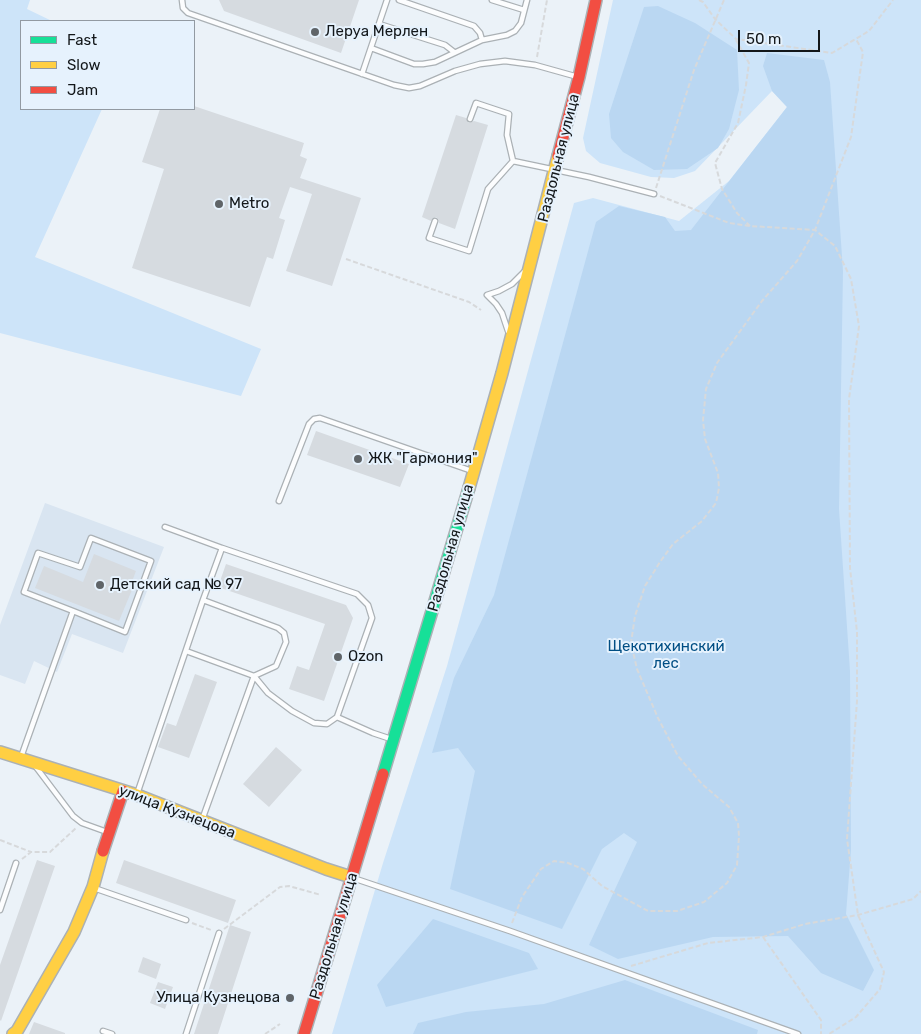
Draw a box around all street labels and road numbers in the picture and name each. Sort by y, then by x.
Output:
street label: Раздольная улица [534,92,584,224]
street label: Раздольная улица [424,482,478,614]
street label: улица Кузнецова [116,781,238,843]
street label: Раздольная улица [306,870,362,1002]

